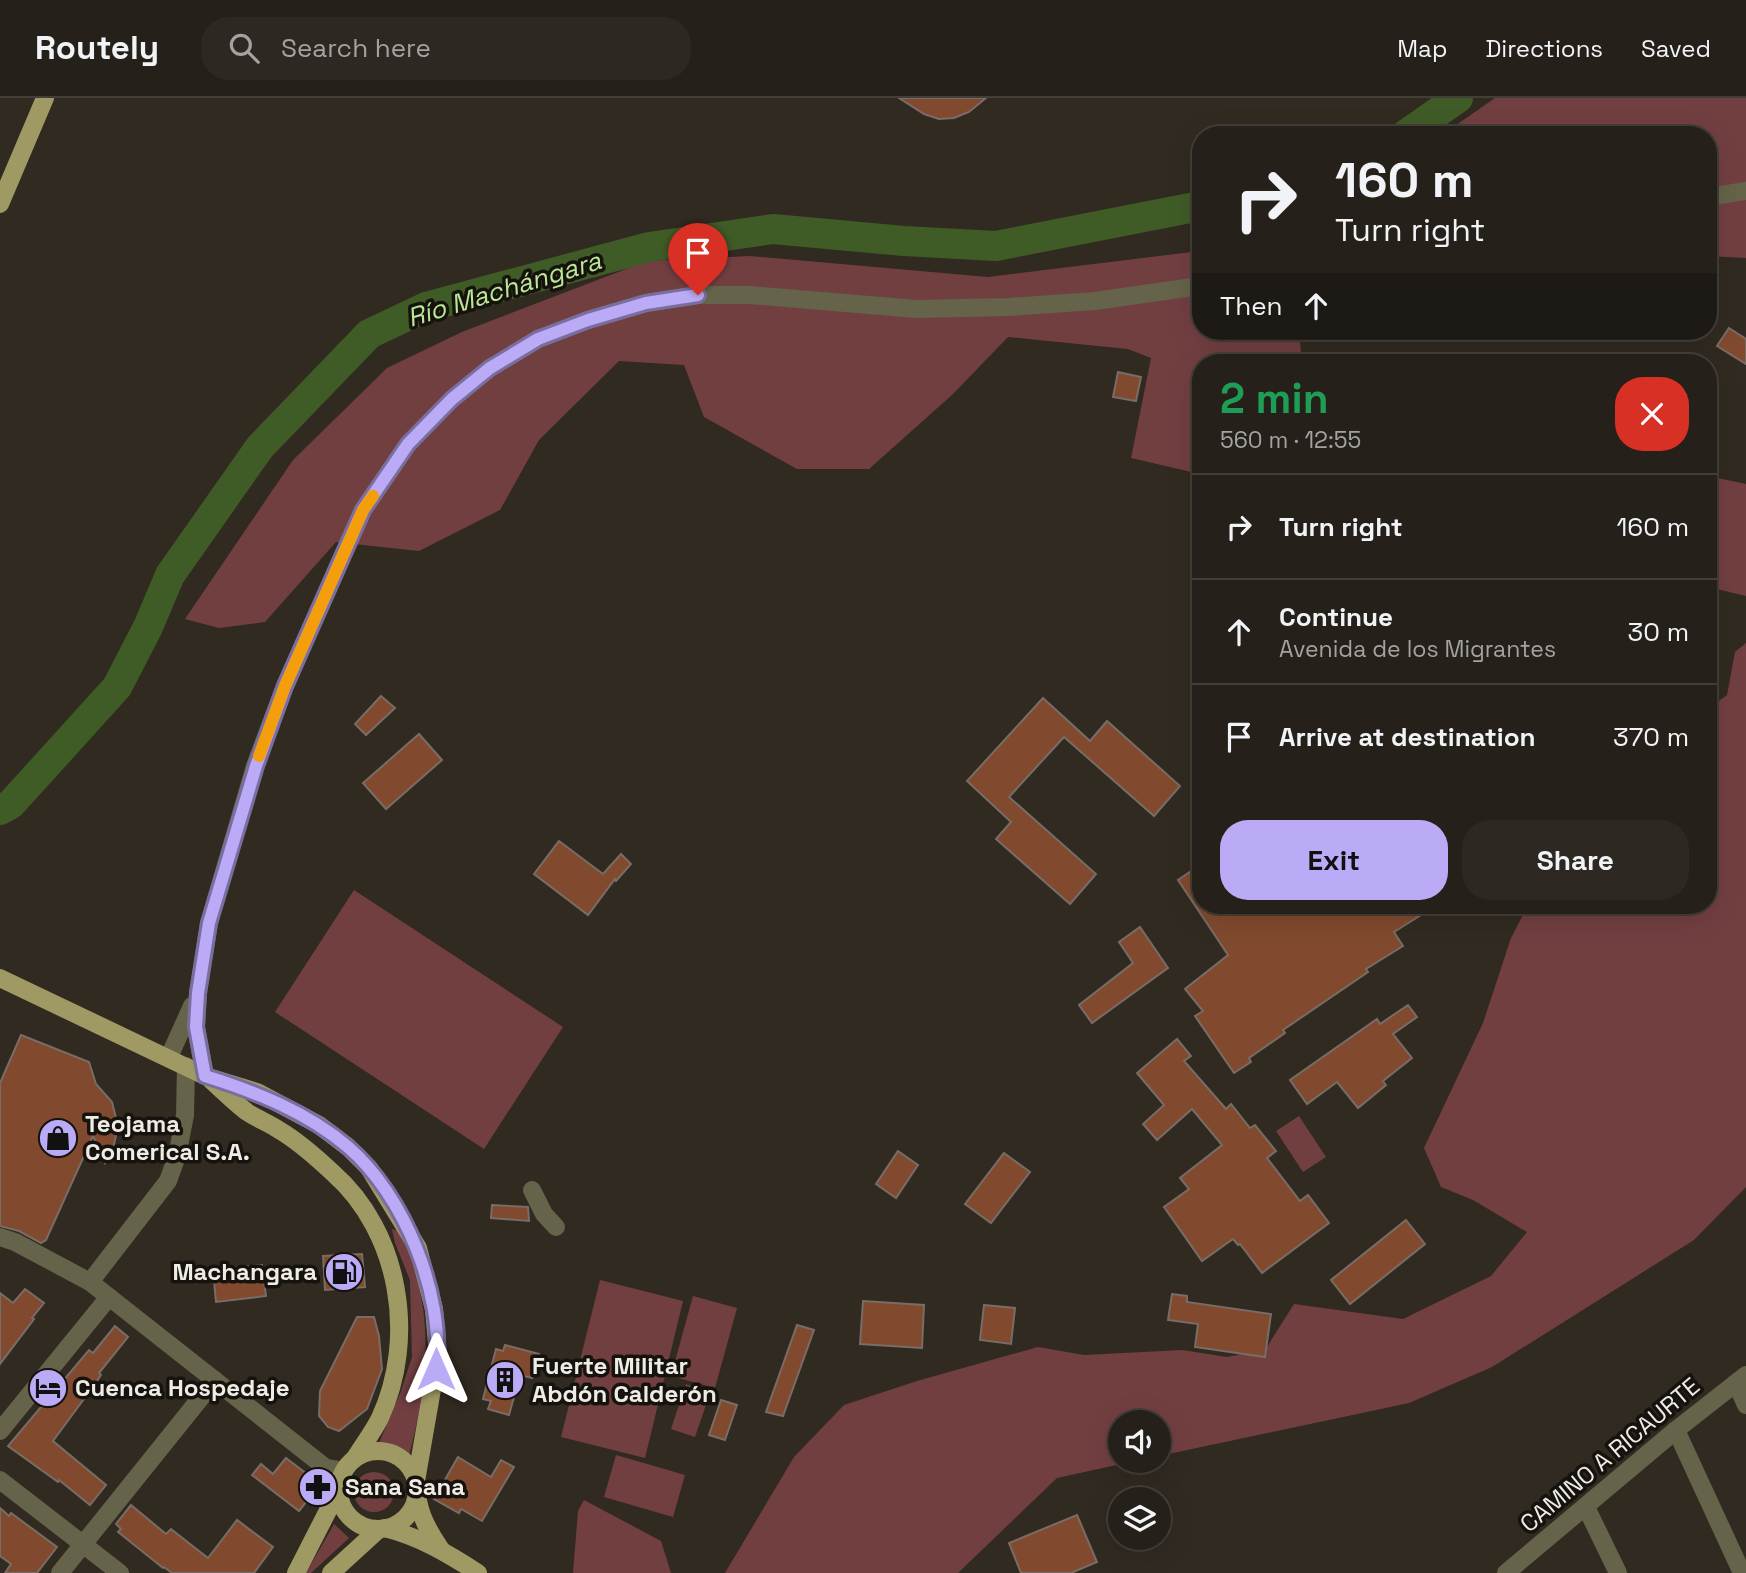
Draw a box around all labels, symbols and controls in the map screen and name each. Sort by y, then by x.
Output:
search box [201,17,691,80]
text: Routely [35,27,159,69]
icon: search [225,29,263,67]
text: Search here [281,31,431,65]
text: Map [1397,33,1447,64]
text: Directions [1485,33,1603,64]
text: Saved [1641,33,1711,64]
text: 160 m [1335,149,1473,211]
icon: right [1220,154,1311,245]
text: Turn right [1335,210,1485,250]
pin [668,223,728,295]
icon: arrive [679,234,717,272]
water label: Río Machángara [403,243,606,335]
icon: ahead [1297,287,1335,325]
text: Then [1220,289,1283,323]
text: 2 min [1220,372,1329,425]
button: close [1615,377,1689,451]
text: 560 m · 12:55 [1220,425,1361,455]
icon: right [1220,508,1258,546]
text: Turn right [1279,510,1403,544]
text: 160 m [1617,510,1689,544]
text: Continue [1279,600,1393,634]
icon: ahead [1220,613,1258,651]
text: 30 m [1628,615,1689,649]
text: Avenida de los Migrantes [1279,634,1556,664]
icon: arrive [1220,718,1258,756]
text: Arrive at destination [1279,720,1536,754]
text: 370 m [1613,720,1689,754]
button: Exit [1220,820,1448,900]
button: Share [1462,820,1689,900]
place label: Teojama Comerical S.A. [85,1108,250,1167]
shop icon: Teojama Comerical S.A. [37,1117,79,1159]
fuel station icon: Machangara [323,1251,365,1293]
place label: Machangara [172,1256,317,1287]
position arrow [399,1332,473,1406]
place label: Fuerte Militar Abdón Calderón [532,1350,717,1409]
building icon: Fuerte Militar Abdón Calderón [484,1359,526,1401]
hotel icon: Cuenca Hospedaje [27,1367,69,1409]
street label: CAMINO A RICAURTE [1513,1370,1706,1539]
place label: Cuenca Hospedaje [75,1372,290,1403]
map controls [1108,1410,1171,1550]
button: sound [1108,1410,1171,1473]
pharmacy icon: Sana Sana [297,1466,339,1508]
place label: Sana Sana [345,1471,465,1502]
button: layers [1108,1487,1171,1550]

